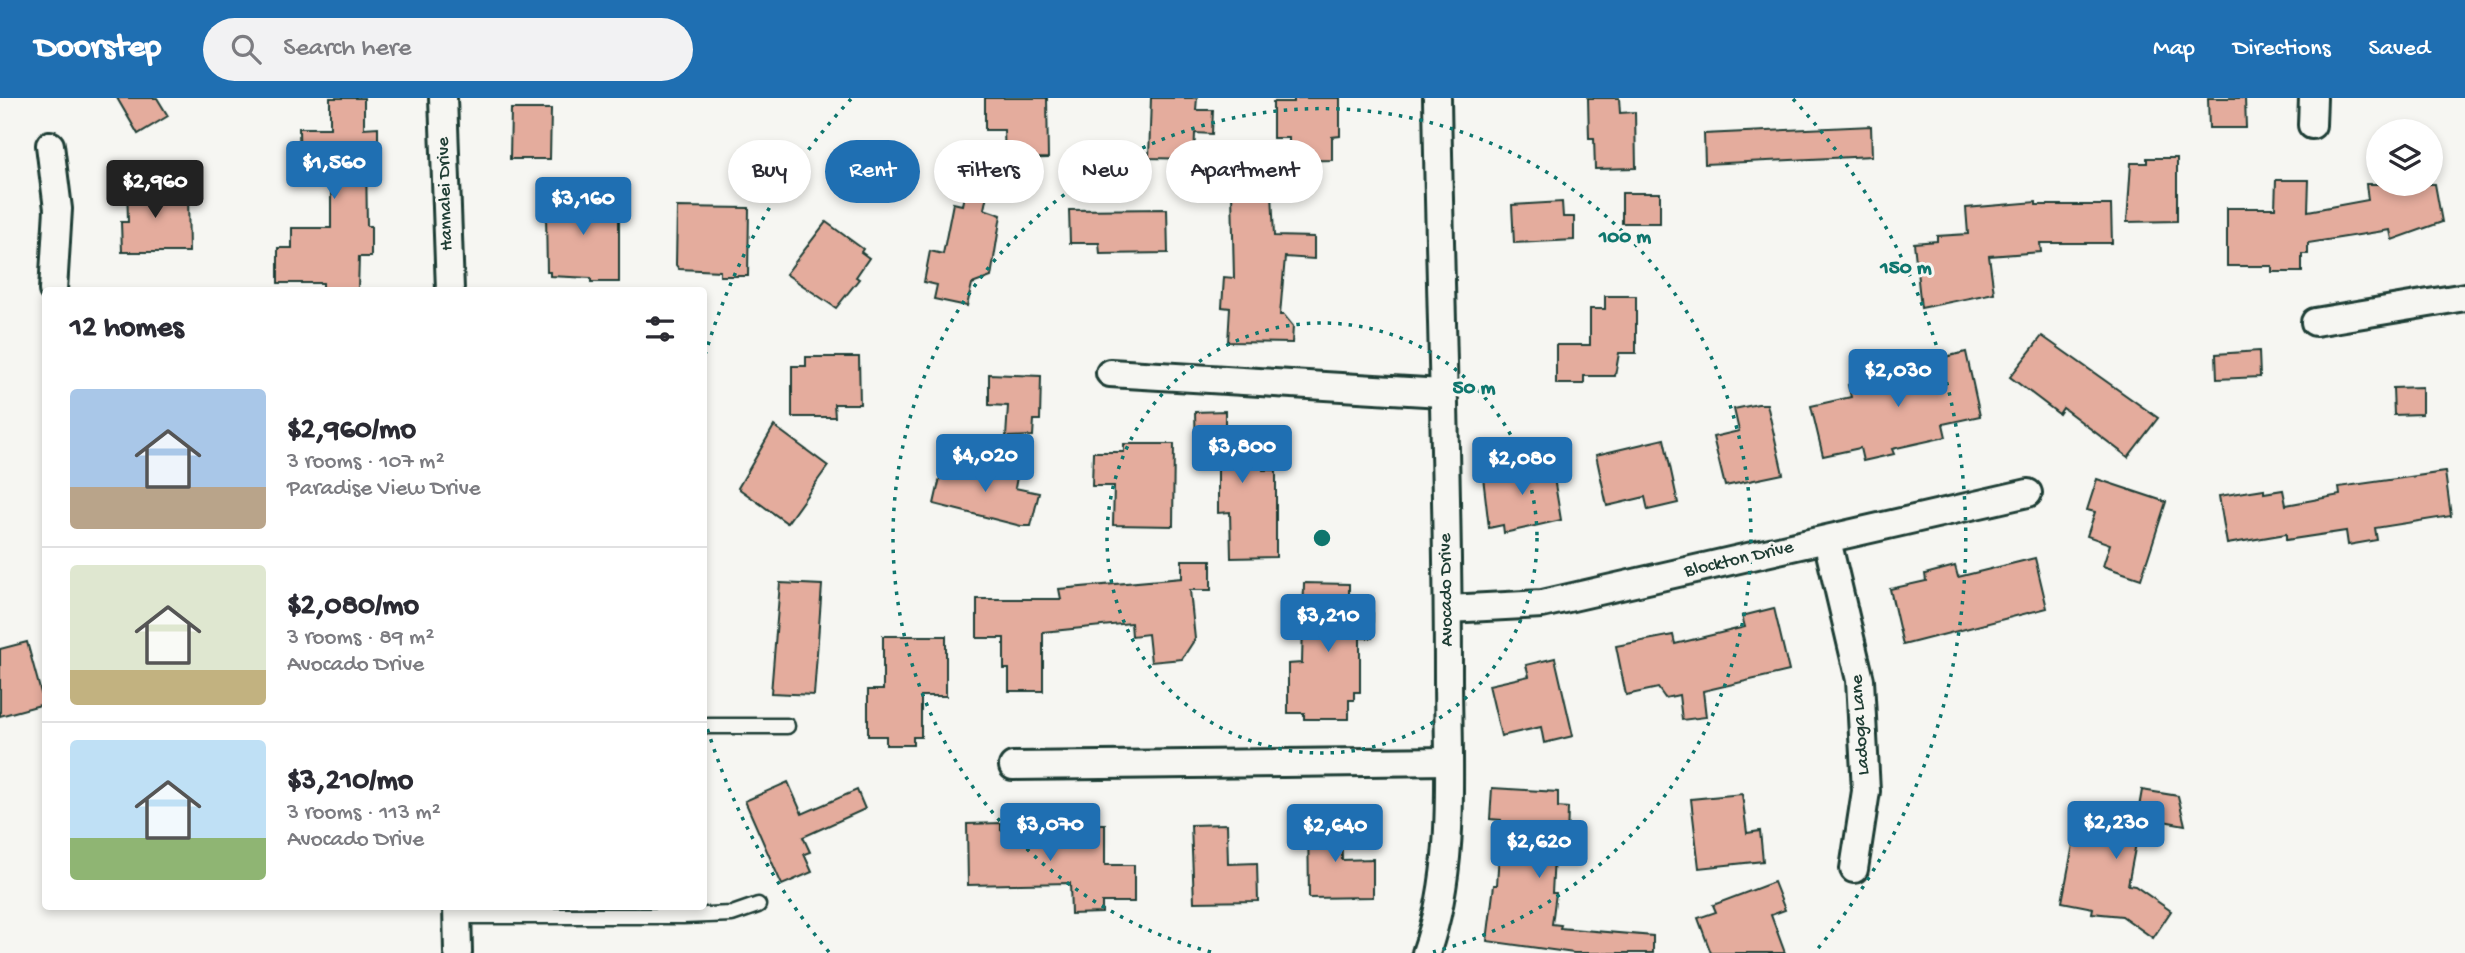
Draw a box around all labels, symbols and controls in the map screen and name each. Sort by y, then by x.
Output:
search box [203,18,693,81]
text: Doorstep [35,30,161,68]
icon: search [227,30,265,68]
text: Search here [283,34,411,65]
text: Map [2153,35,2195,64]
text: Directions [2233,35,2331,64]
text: Saved [2369,35,2430,64]
map controls [2366,119,2443,196]
button: layers [2366,119,2443,196]
street label: Hannalei Drive [433,136,459,251]
chip: Buy [728,140,811,203]
chip: Rent [825,140,920,203]
chip: Filters [934,140,1044,203]
chip: New [1058,140,1152,203]
chip: Apartment [1166,140,1323,203]
pin: $1,560 [277,141,391,201]
text: $1,560 [302,150,366,177]
pin: $2,960 [98,160,212,220]
text: $2,960 [122,169,188,196]
pin: $3,160 [526,178,640,237]
text: $3,160 [551,186,615,213]
text: 100 m [1598,226,1651,251]
text: 150 m [1879,257,1932,282]
icon: filters [641,310,679,348]
text: 12 homes [70,312,183,347]
pin: $2,030 [1841,350,1955,409]
text: $2,030 [1865,358,1931,385]
text: 50 m [1453,377,1496,402]
text: $2,960/mo [287,414,416,449]
icon: home [126,417,210,501]
pin: $3,800 [1185,426,1299,485]
pin: $4,020 [928,434,1042,494]
text: $3,800 [1208,434,1276,461]
pin: $2,080 [1465,438,1579,497]
text: $4,020 [952,443,1018,470]
text: $2,080 [1488,446,1556,473]
text: 3 rooms · 107 m² [287,449,445,476]
text: Paradise View Drive [287,476,481,503]
centre of rings [1310,526,1334,550]
street label: Avocado Drive [1435,533,1459,647]
street label: Blockton Drive [1681,536,1796,584]
text: $2,080/mo [287,590,419,625]
icon: home [126,593,210,677]
pin: $3,210 [1271,594,1385,654]
text: $3,210 [1296,603,1360,630]
text: 3 rooms · 89 m² [287,625,434,652]
text: Avocado Drive [287,652,424,679]
street label: Ladoga Lane [1846,674,1876,776]
text: $3,210/mo [287,765,413,800]
icon: home [126,768,210,852]
text: 3 rooms · 113 m² [287,800,441,827]
pin: $2,230 [2059,802,2173,861]
pin: $3,070 [993,804,1107,863]
pin: $2,640 [1278,804,1392,864]
text: $2,230 [2083,810,2149,837]
text: $3,070 [1016,812,1084,839]
text: $2,640 [1303,813,1367,840]
pin: $2,620 [1482,820,1596,880]
text: Avocado Drive [287,827,424,854]
text: $2,620 [1507,829,1571,856]

